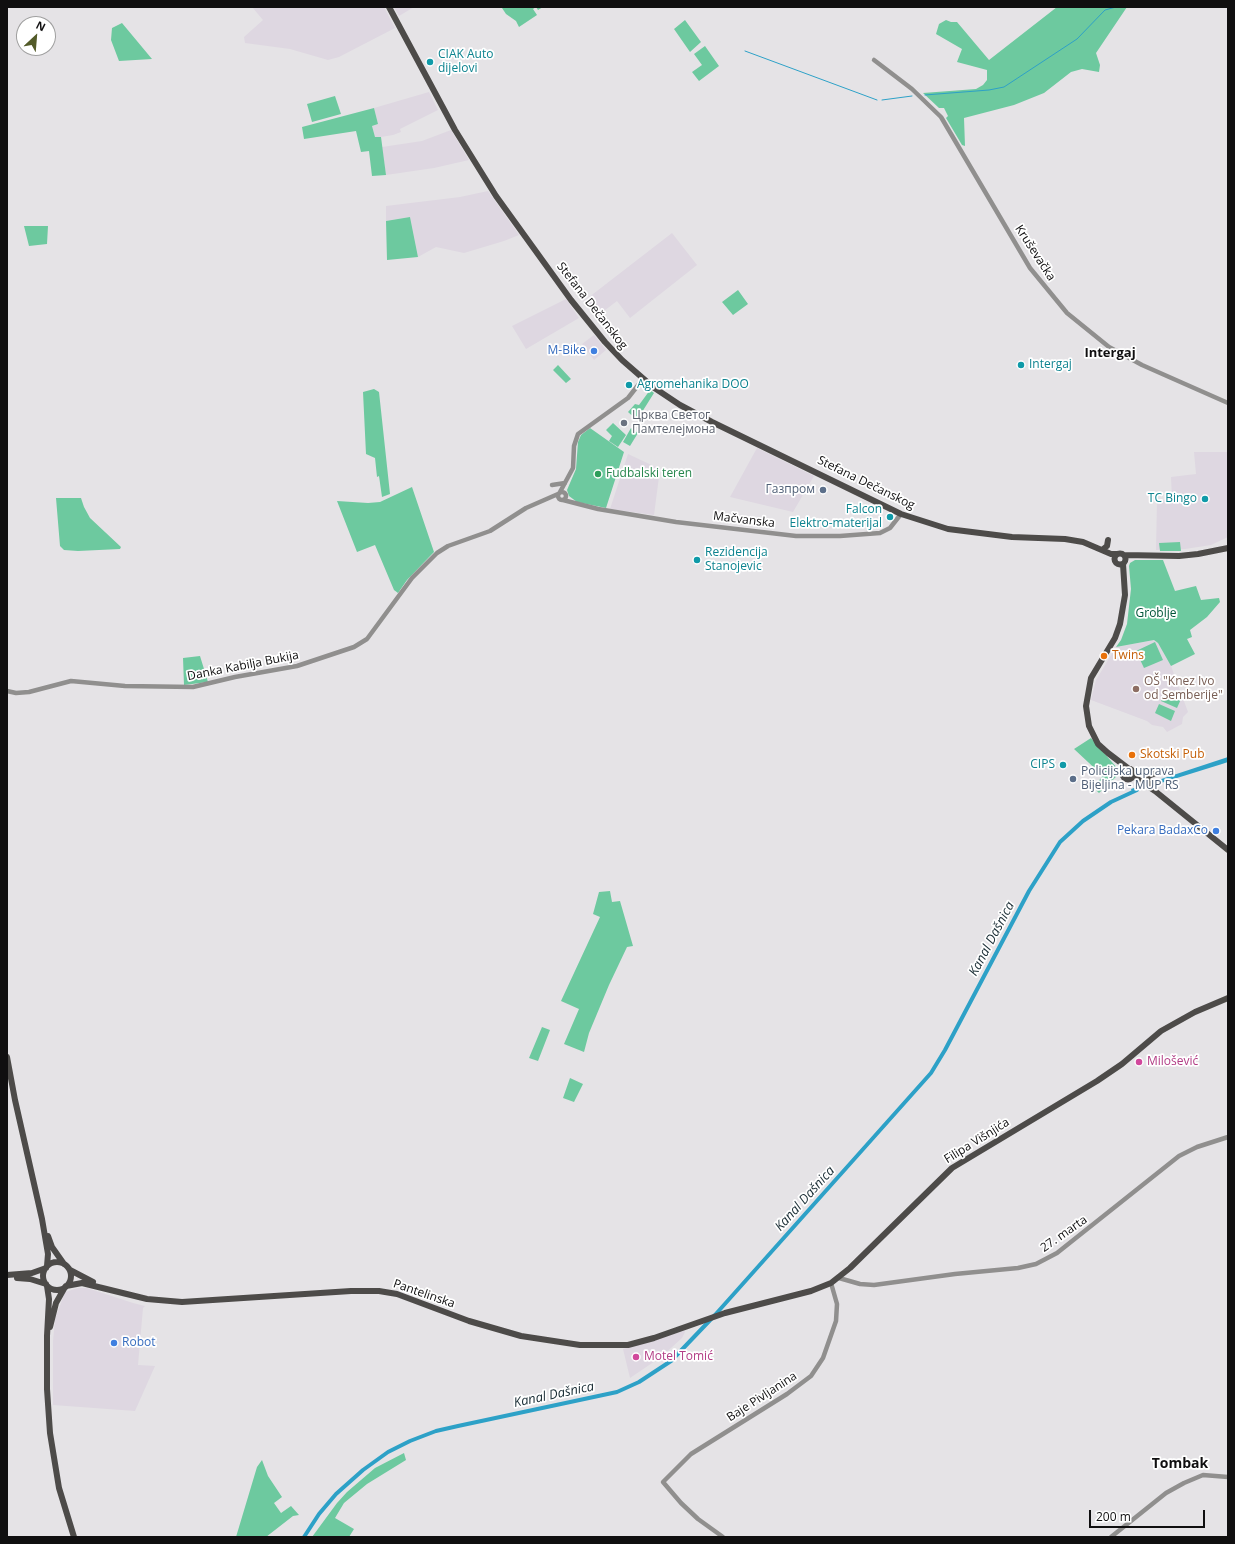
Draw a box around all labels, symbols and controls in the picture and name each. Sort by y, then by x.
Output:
north arrow [16,16,56,56]
text: N [34,17,48,34]
place label: CIAK Auto dijelovi [438,48,493,76]
marker: CIAK Auto dijelovi [425,57,435,67]
street label: Kruševačka [1012,222,1058,284]
street label: Stefana Dečanskog [554,260,630,352]
place label: M-Bike [548,344,586,358]
district label: Intergaj [1084,345,1136,361]
marker: M-Bike [589,346,599,356]
place label: Intergaj [1029,358,1072,372]
marker: Intergaj [1016,360,1026,370]
place label: Agromehanika DOO [637,378,749,392]
marker: Agromehanika DOO [624,380,634,390]
place label: Црква Светог Памтелејмона [632,409,716,437]
marker: Црква Светог Памтелејмона [619,418,629,428]
street label: Stefana Dečanskog [815,453,917,513]
place label: Fudbalski teren [606,467,692,481]
marker: Fudbalski teren [593,469,603,479]
place label: Газпром [765,483,815,497]
marker: Газпром [818,485,828,495]
place label: TC Bingo [1148,492,1197,506]
marker: TC Bingo [1200,494,1210,504]
place label: Falcon Elektro-materijal [790,503,882,531]
street label: Mačvanska [712,509,776,531]
marker: Falcon Elektro-materijal [885,512,895,522]
place label: Rezidencija Stanojevic [705,546,768,574]
marker: Rezidencija Stanojevic [692,555,702,565]
park label: Groblje [1136,607,1176,621]
street label: Danka Kabilja Bukija [186,648,300,684]
place label: Twins [1112,649,1144,663]
marker: Twins [1099,651,1109,661]
place label: OŠ "Knez Ivo od Semberije" [1144,675,1223,703]
marker: OŠ "Knez Ivo od Semberije" [1131,684,1141,694]
place label: Skotski Pub [1140,748,1204,762]
marker: Skotski Pub [1127,750,1137,760]
place label: CIPS [1030,758,1055,772]
marker: CIPS [1058,760,1068,770]
place label: Policijska uprava Bijeljina - MUP RS [1081,765,1179,793]
marker: Policijska uprava Bijeljina - MUP RS [1068,774,1078,784]
place label: Pekara BadaxCo [1117,824,1208,838]
marker: Pekara BadaxCo [1211,826,1221,836]
water label: Kanal Dašnica [966,899,1018,979]
place label: Milošević [1147,1055,1198,1069]
marker: Milošević [1134,1057,1144,1067]
street label: Filipa Višnjića [942,1115,1012,1167]
water label: Kanal Dašnica [772,1163,838,1235]
street label: 27. marta [1038,1213,1090,1255]
street label: Pantelinska [391,1277,457,1311]
place label: Robot [122,1336,155,1350]
marker: Robot [109,1338,119,1348]
place label: Motel Tomić [644,1350,713,1364]
marker: Motel Tomić [631,1352,641,1362]
street label: Baje Pivljanina [724,1369,800,1425]
water label: Kanal Dašnica [512,1379,596,1411]
district label: Tombak [1152,1456,1208,1472]
scale bar [1091,1502,1207,1528]
text: 200 m [1096,1508,1131,1525]

